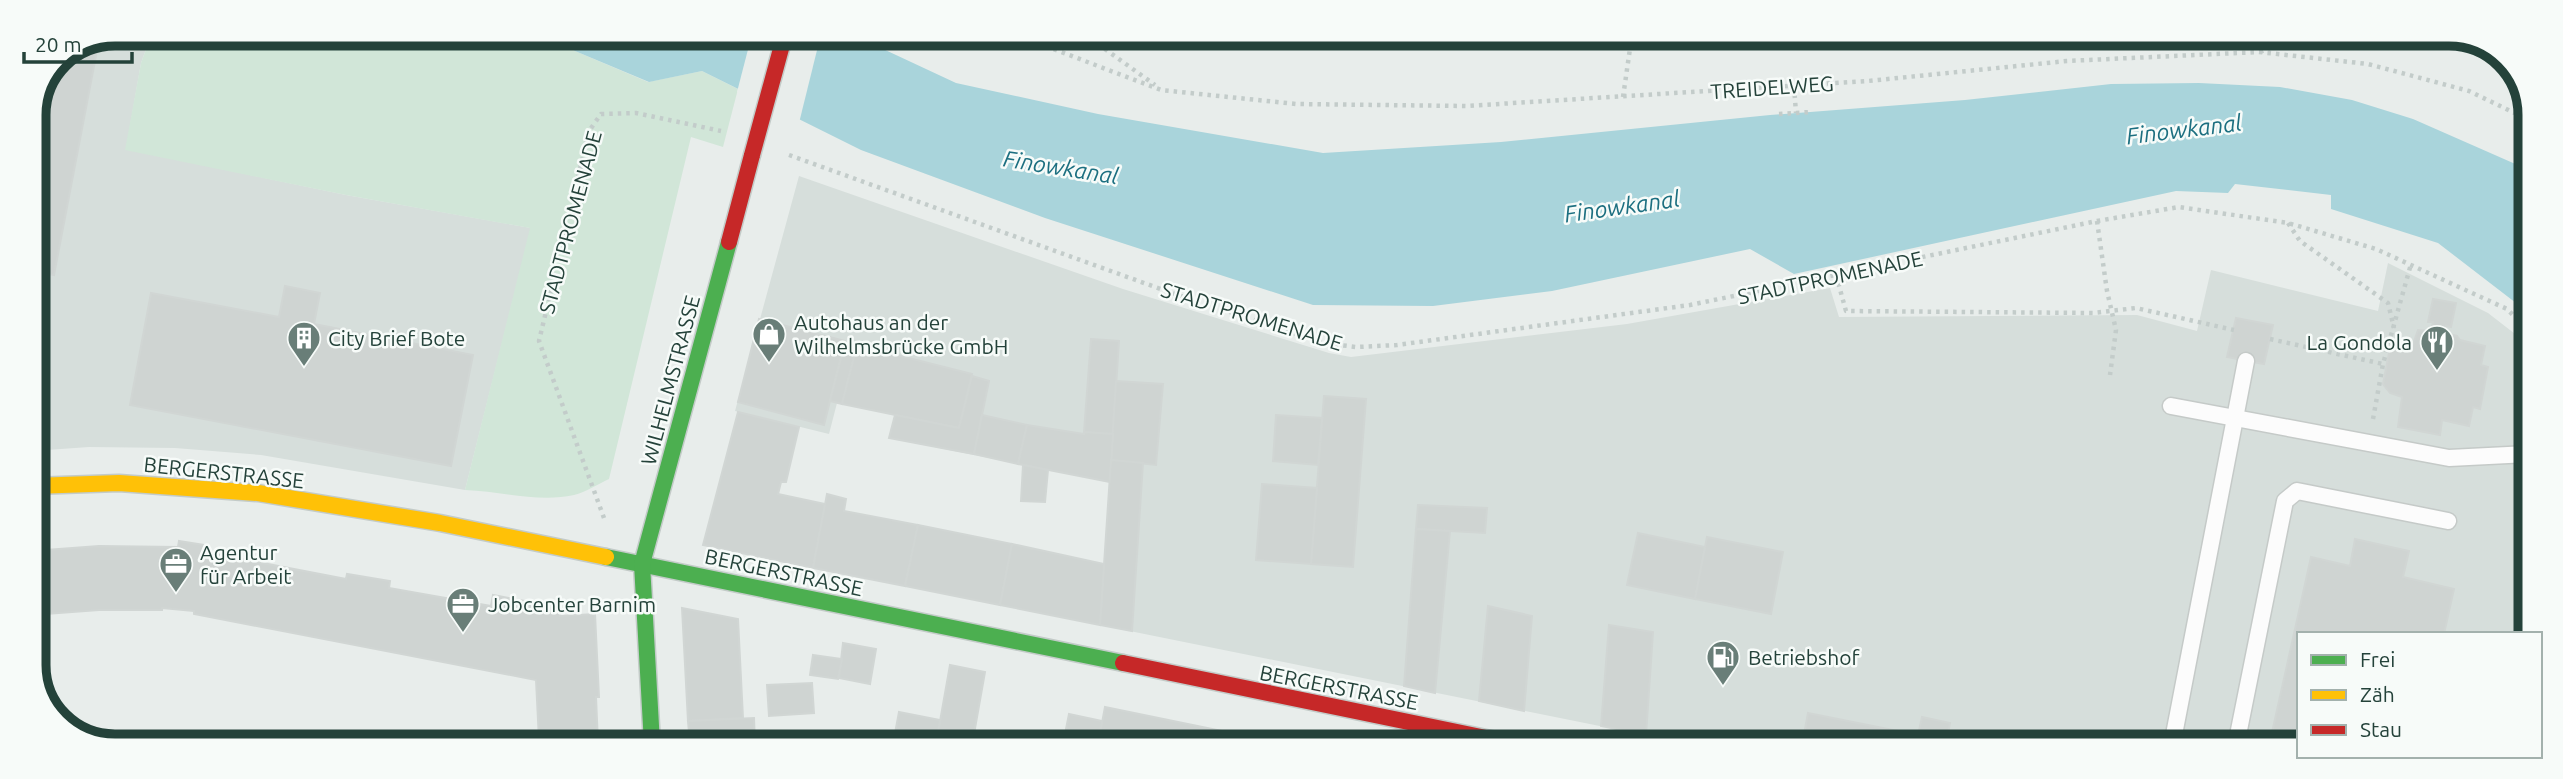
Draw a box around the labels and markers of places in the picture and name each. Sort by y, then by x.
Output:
place label: Autohaus an der Wilhelmsbrücke GmbH [794,310,1008,358]
shop icon: Autohaus an der Wilhelmsbrücke GmbH [750,315,788,364]
building icon: City Brief Bote [285,319,323,368]
restaurant icon: La Gondola [2418,323,2456,372]
place label: City Brief Bote [328,326,465,350]
place label: La Gondola [2307,330,2412,354]
place label: Agentur für Arbeit [200,540,292,588]
office icon: Agentur für Arbeit [157,545,195,594]
office icon: Jobcenter Barnim [444,585,482,634]
place label: Jobcenter Barnim [488,592,656,616]
fuel station icon: Betriebshof [1704,638,1742,687]
place label: Betriebshof [1748,645,1861,669]

